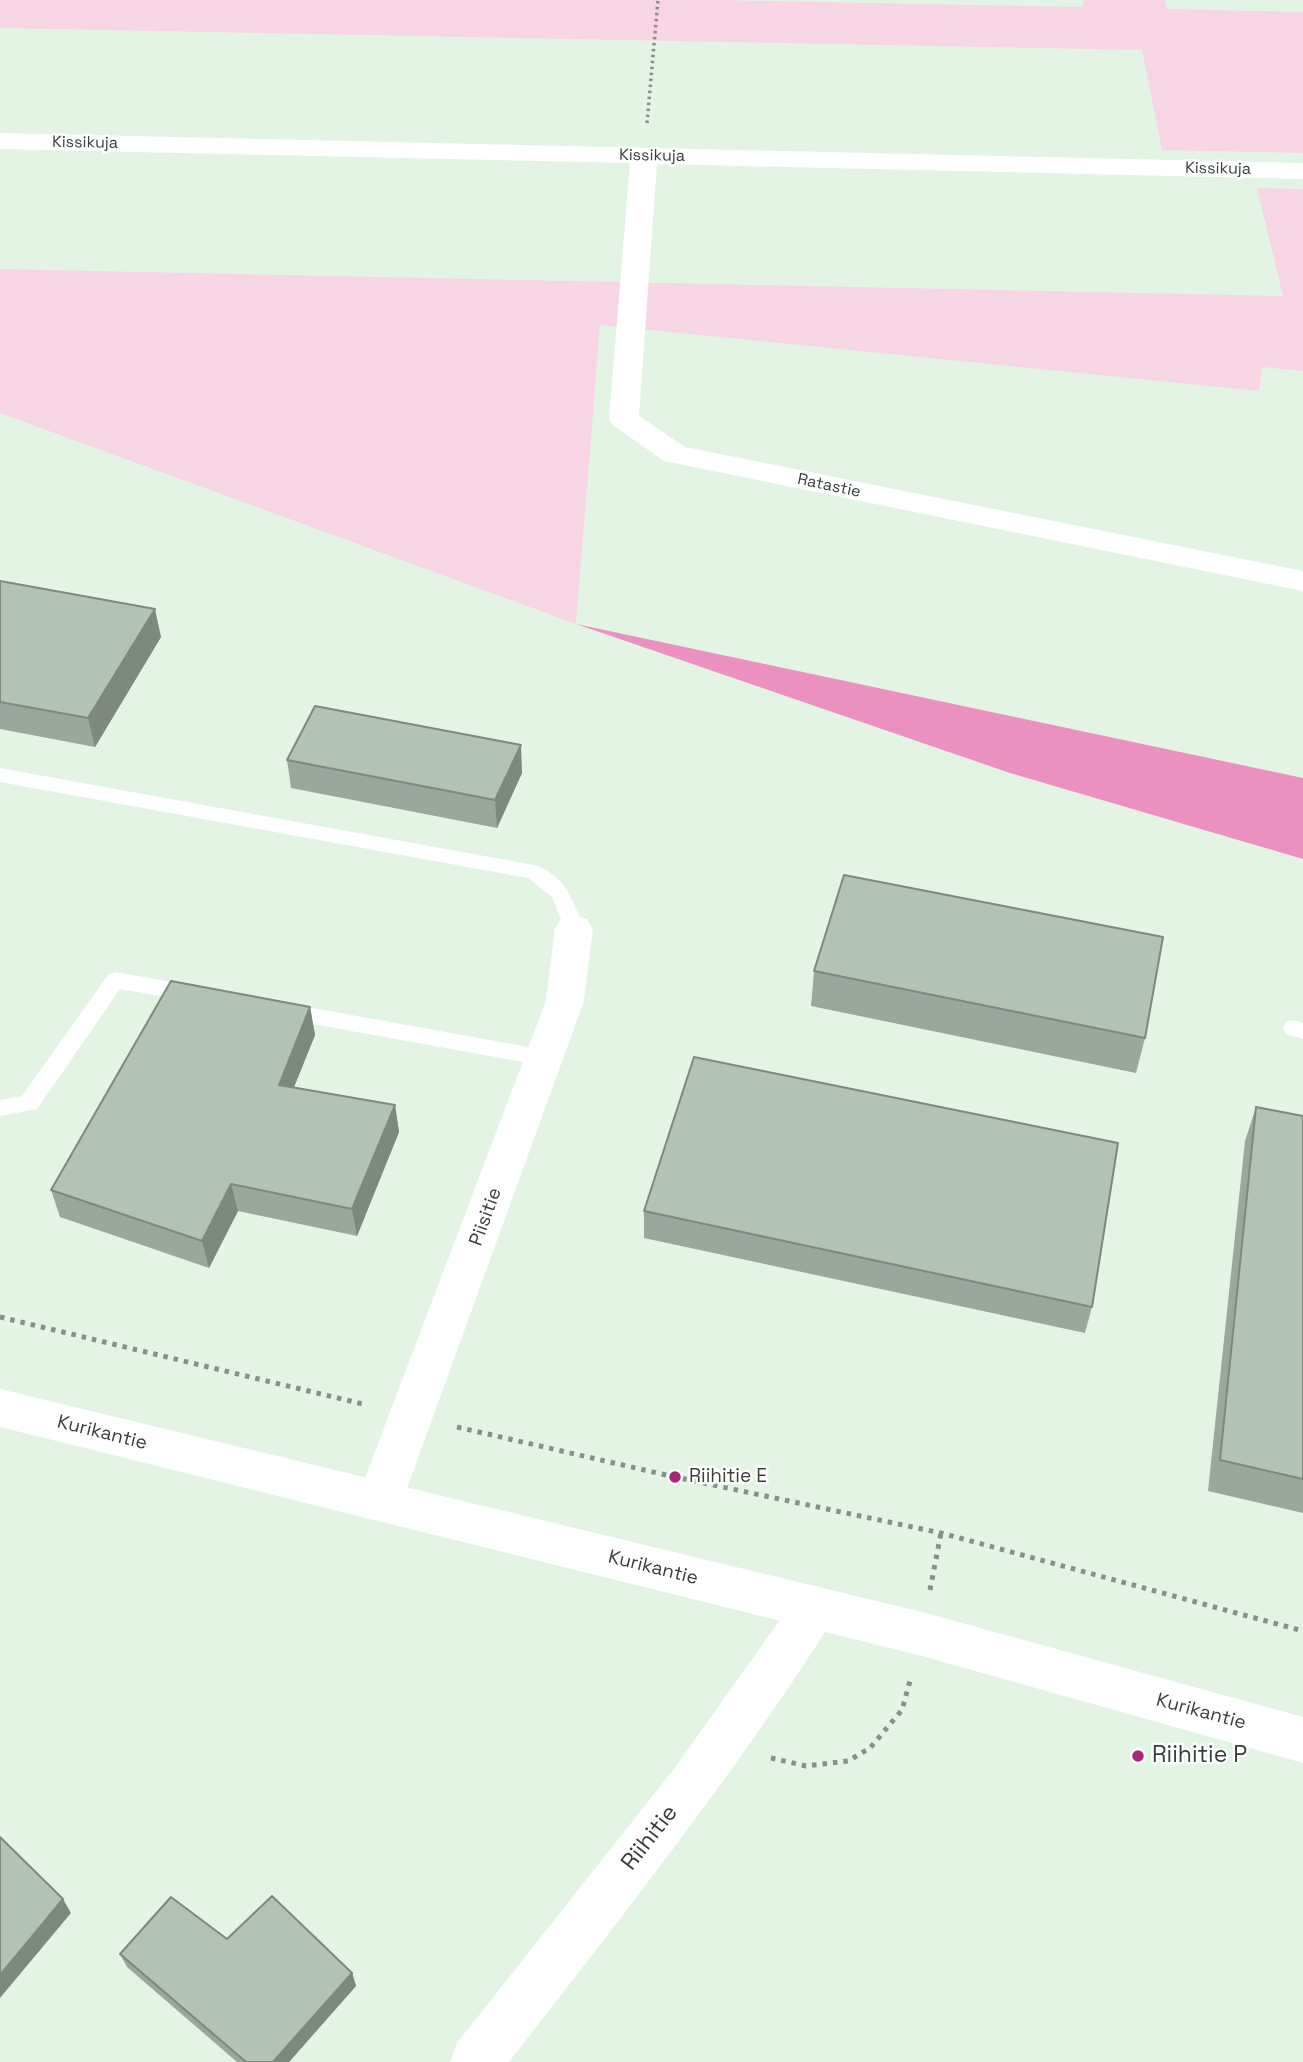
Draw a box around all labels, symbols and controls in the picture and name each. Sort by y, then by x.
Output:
street label: Kissikuja [52,133,118,153]
street label: Kissikuja [619,146,685,166]
street label: Kissikuja [1185,159,1251,179]
street label: Ratastie [796,470,862,502]
street label: Piisitie [465,1185,507,1249]
street label: Kurikantie [55,1411,149,1455]
place label: Riihitie E [689,1466,767,1488]
marker: Riihitie E [667,1469,683,1485]
street label: Kurikantie [606,1546,700,1590]
street label: Kurikantie [1154,1689,1248,1735]
place label: Riihitie P [1152,1742,1247,1770]
marker: Riihitie P [1130,1748,1146,1764]
street label: Riihitie [616,1800,684,1876]

